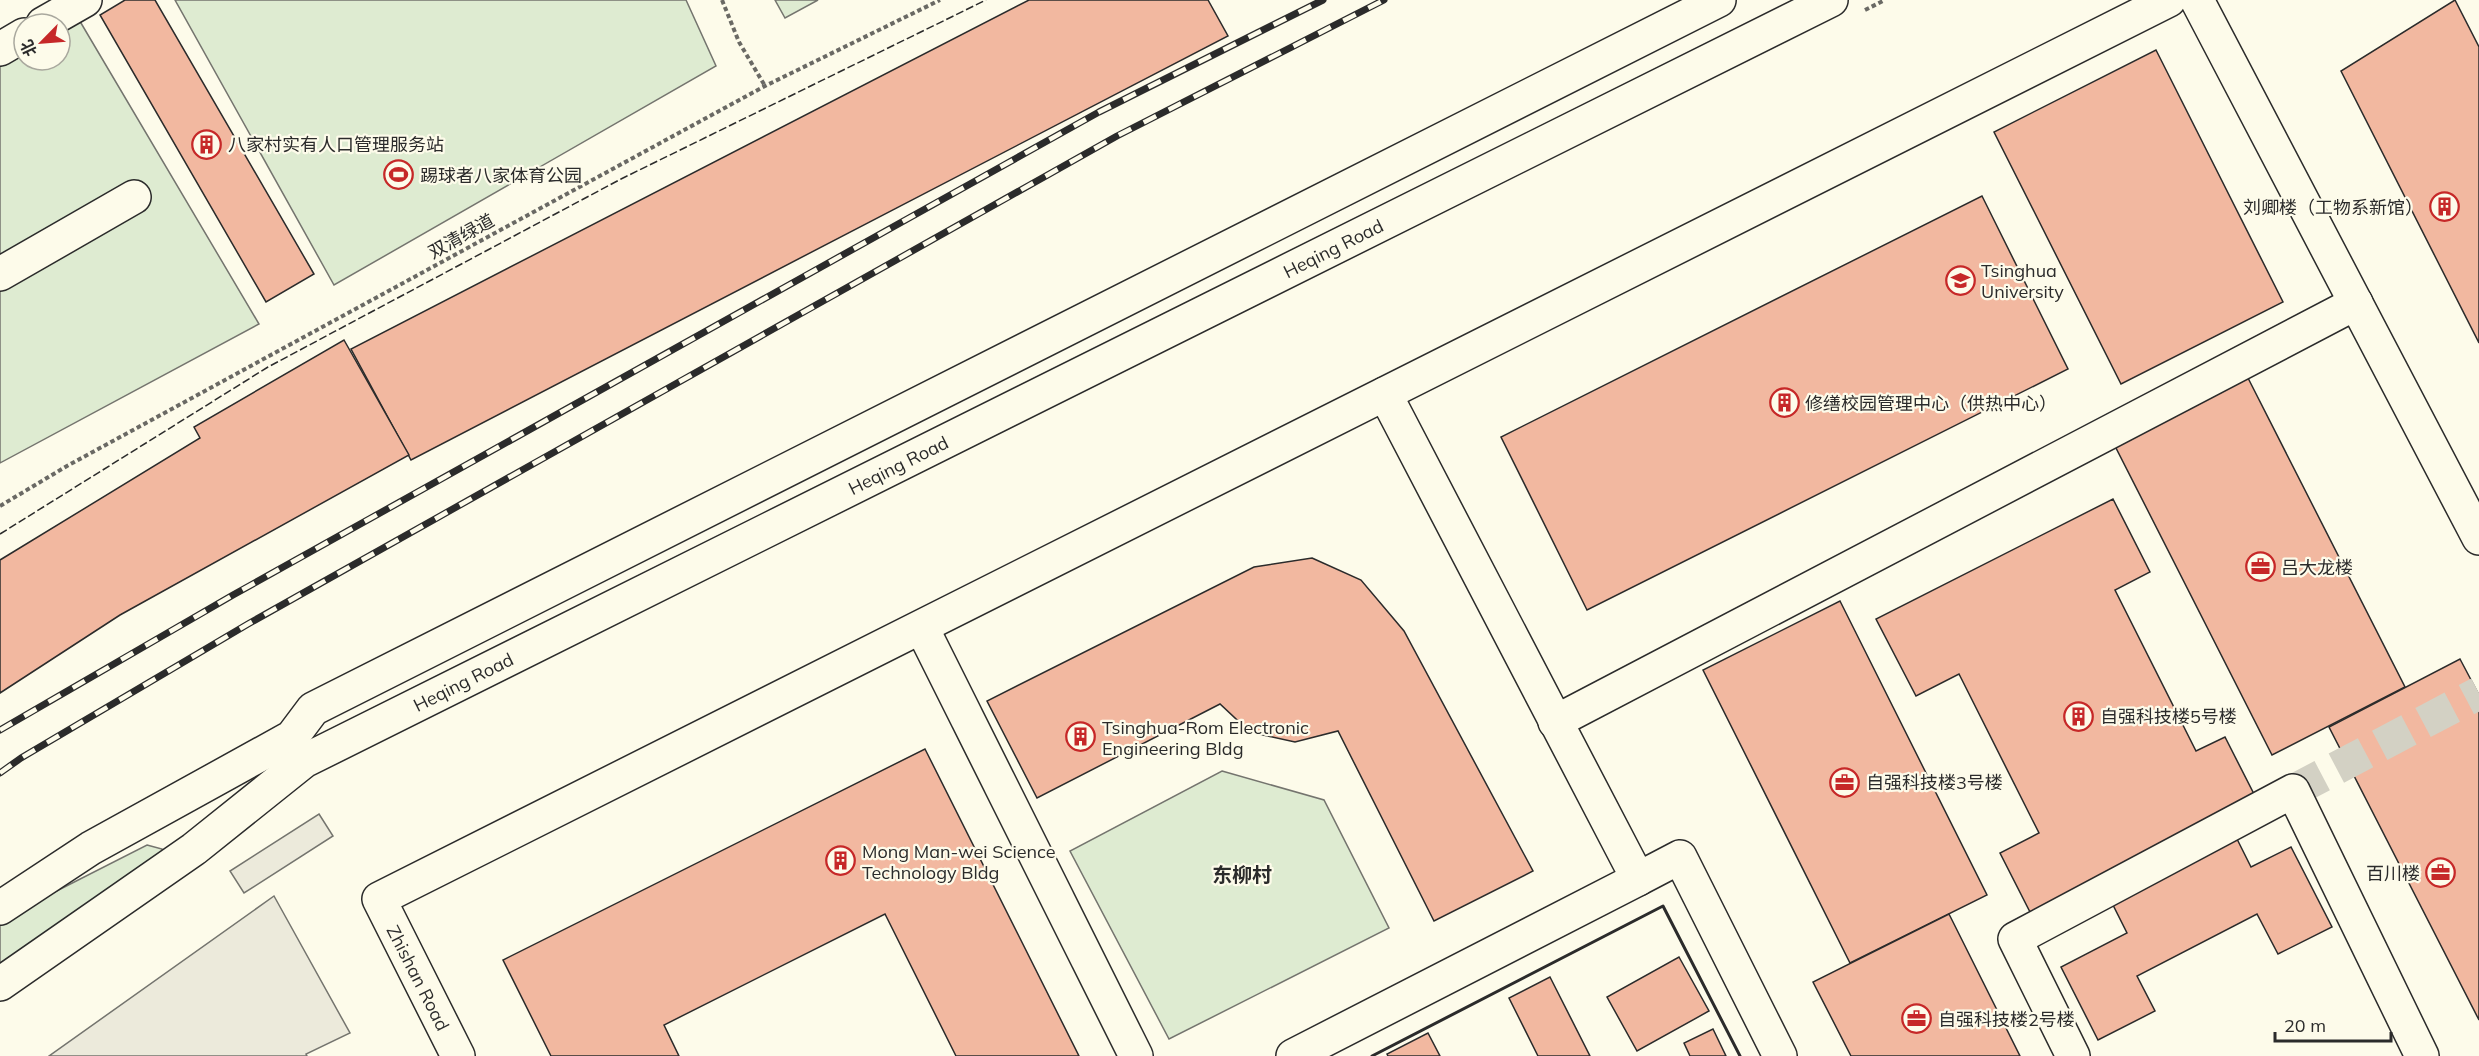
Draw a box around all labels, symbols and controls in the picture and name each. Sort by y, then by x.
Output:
north arrow [12,12,72,72]
text: 北 [16,37,41,60]
building icon: 八家村实有人口管理服务站 [191,128,223,160]
place label: 八家村实有人口管理服务站 [228,133,444,156]
sports icon: 踢球者八家体育公园 [383,159,415,191]
place label: 踢球者八家体育公园 [420,164,582,187]
building icon: 刘卿楼（工物系新馆） [2428,191,2460,223]
place label: 刘卿楼（工物系新馆） [2243,196,2423,219]
street label: 双清绿道 [424,208,498,264]
street label: Heqing Road [1279,214,1387,283]
place label: Tsinghua University [1981,259,2064,303]
school or university icon: Tsinghua University [1944,264,1976,296]
building icon: 修缮校园管理中心（供热中心） [1768,387,1800,419]
place label: 修缮校园管理中心（供热中心） [1805,392,2057,415]
street label: Heqing Road [844,430,952,500]
office icon: 吕大龙楼 [2244,551,2276,583]
place label: 吕大龙楼 [2281,556,2353,579]
street label: Heqing Road [409,647,517,716]
building icon: 自强科技楼5号楼 [2063,700,2095,732]
place label: 自强科技楼5号楼 [2100,705,2237,728]
place label: Tsinghua-Rom Electronic Engineering Bldg [1102,716,1309,760]
building icon: Tsinghua-Rom Electronic Engineering Bldg [1065,721,1097,753]
office icon: 自强科技楼3号楼 [1829,766,1861,798]
place label: 自强科技楼3号楼 [1866,771,2003,794]
place label: Mong Man-wei Science Technology Bldg [862,840,1056,884]
building icon: Mong Man-wei Science Technology Bldg [825,845,857,877]
office icon: 百川楼 [2425,857,2457,889]
district label: 东柳村 [1212,862,1272,887]
place label: 百川楼 [2366,862,2420,885]
street label: Zhishan Road [382,921,454,1035]
office icon: 自强科技楼2号楼 [1901,1003,1933,1035]
scale bar [2275,1005,2390,1043]
place label: 自强科技楼2号楼 [1938,1008,2075,1031]
text: 20 m [2284,1014,2326,1037]

